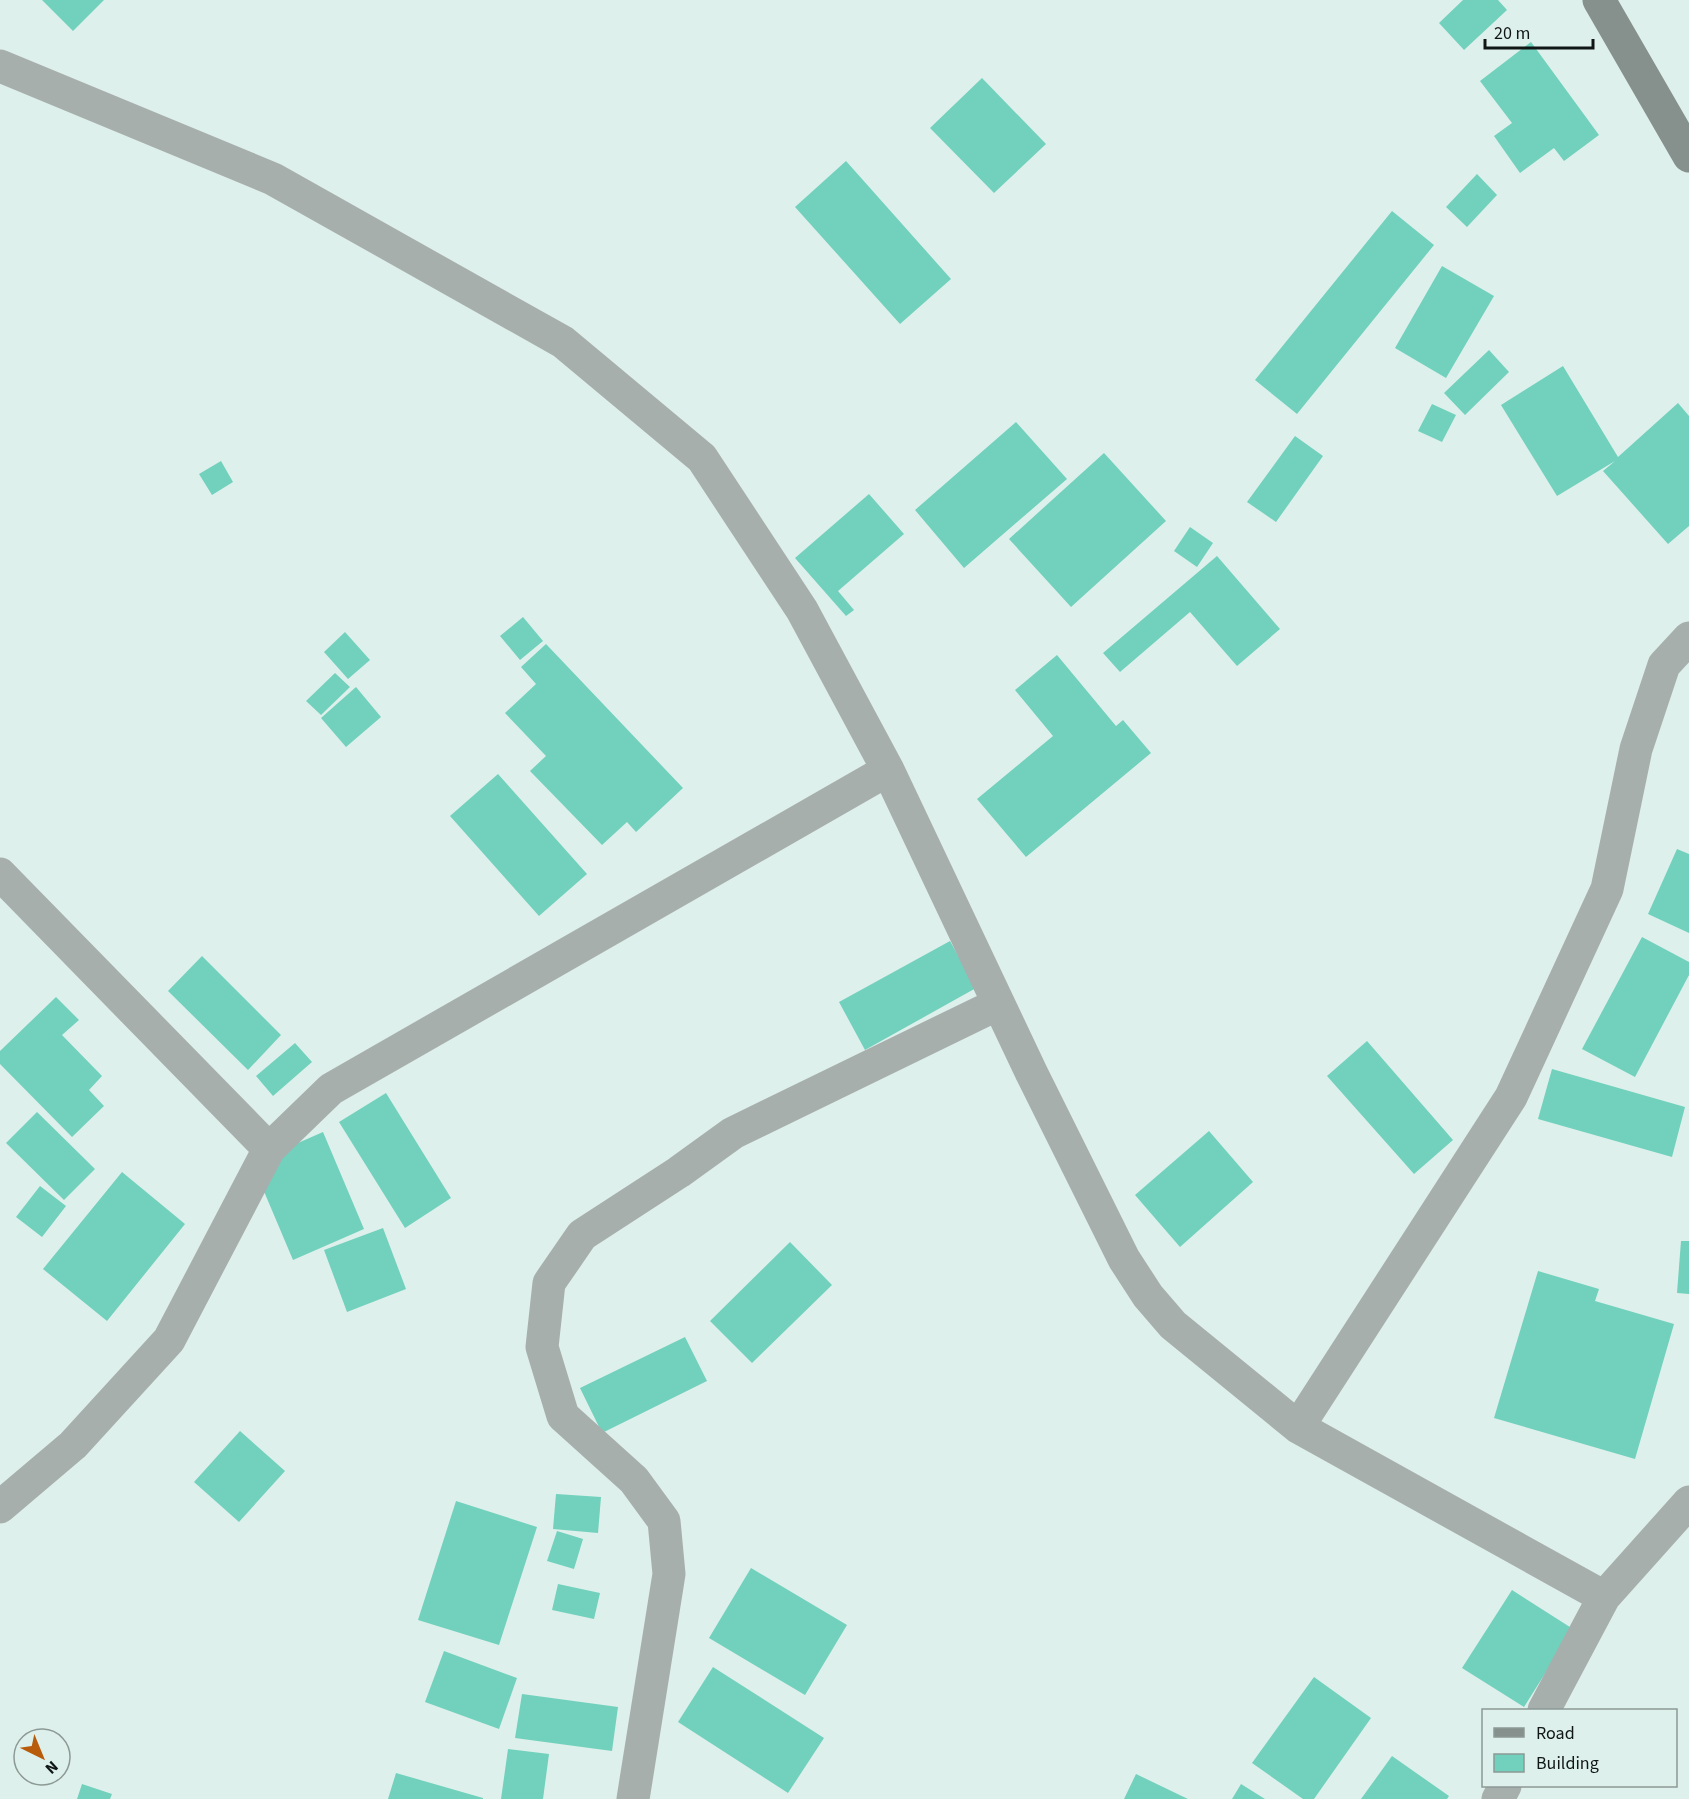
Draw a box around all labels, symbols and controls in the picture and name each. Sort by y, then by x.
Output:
scale bar [1485,12,1593,50]
text: 20 m [1494,21,1530,46]
legend [1482,1709,1677,1787]
text: Road [1536,1721,1575,1746]
north arrow [12,1727,72,1787]
text: Building [1536,1751,1599,1776]
text: N [40,1756,63,1779]

